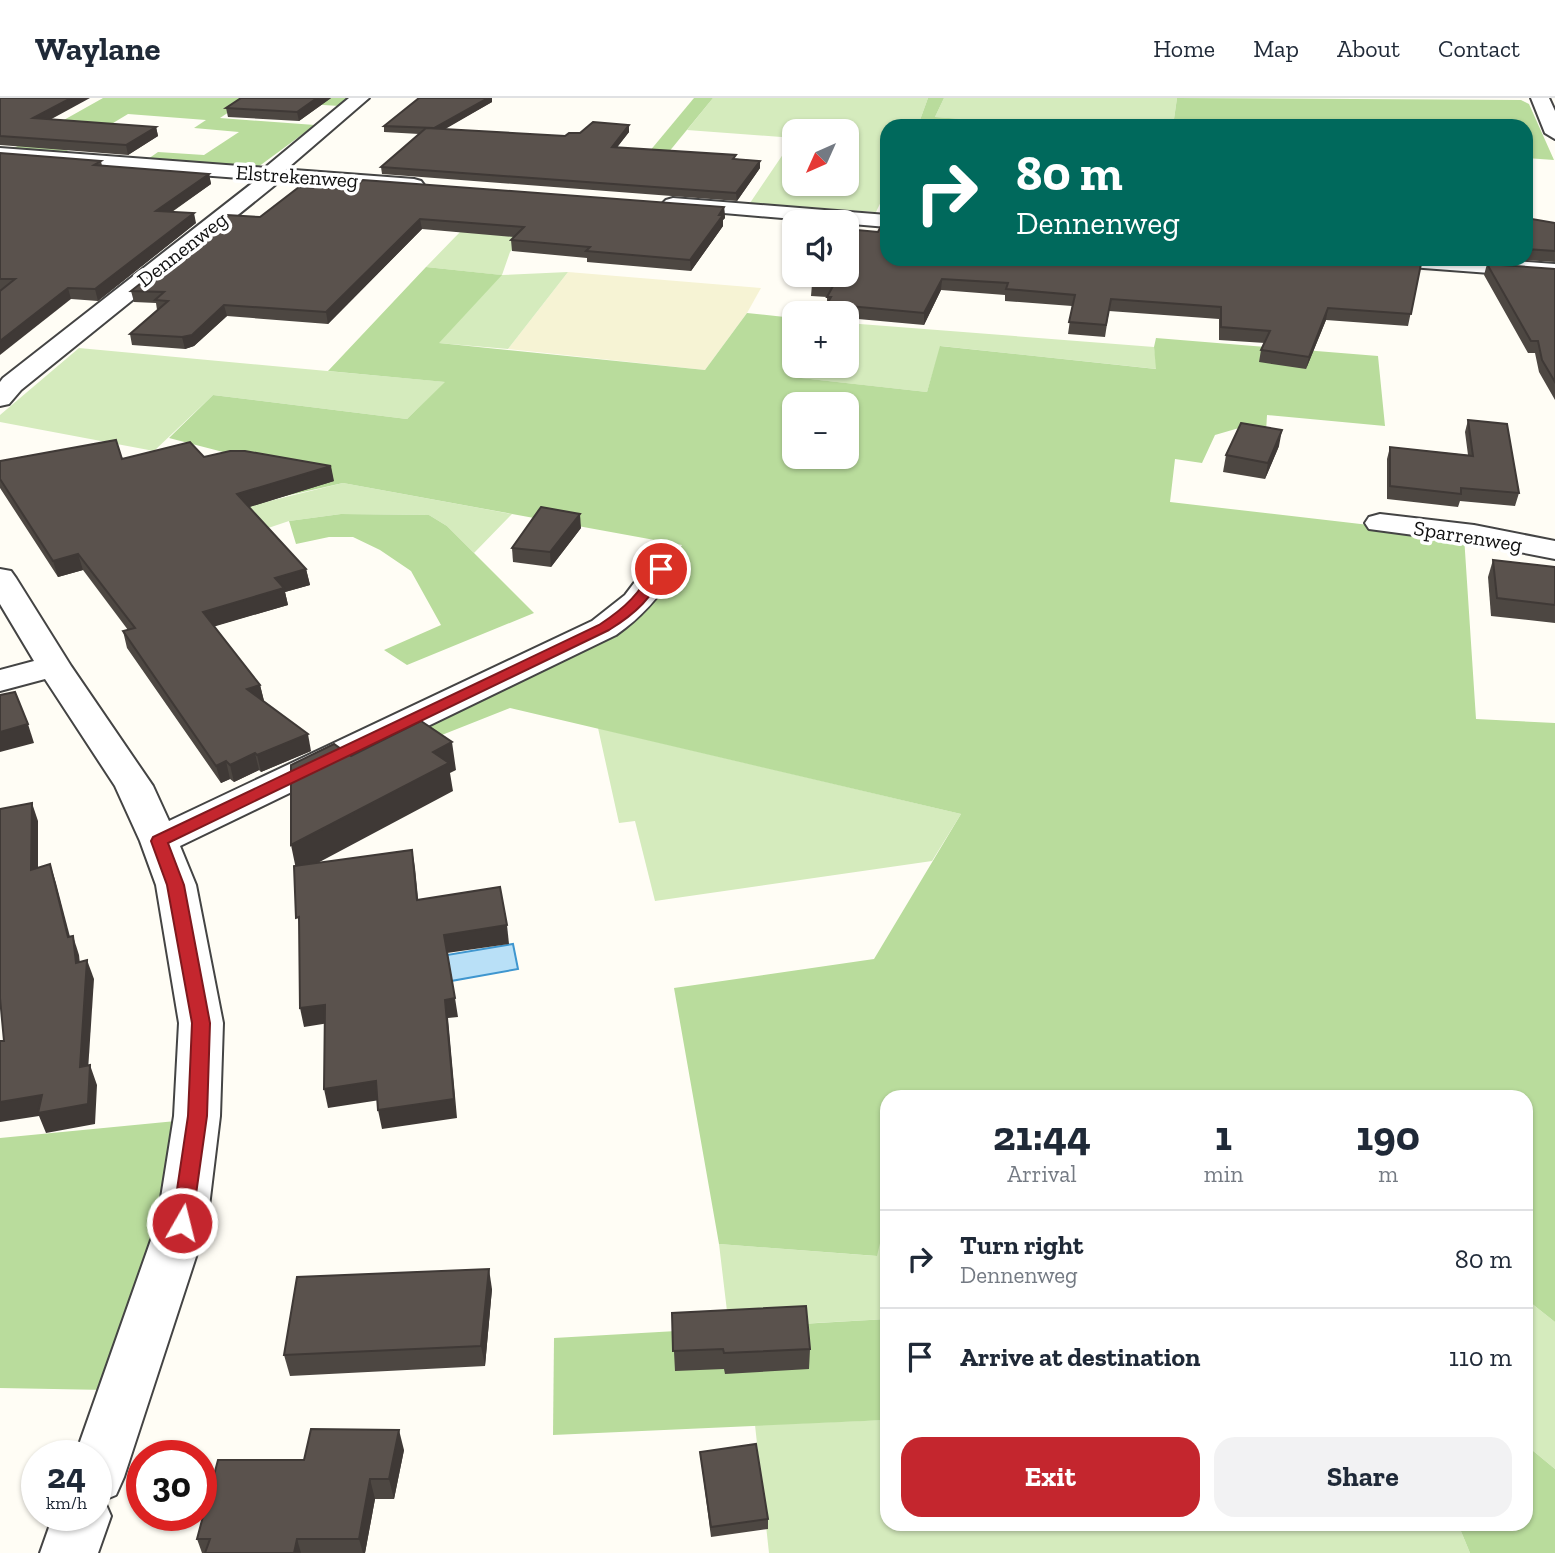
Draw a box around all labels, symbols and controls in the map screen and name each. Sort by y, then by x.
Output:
text: Waylane [35,29,161,68]
text: Home [1153,34,1215,63]
text: Map [1253,34,1299,63]
text: About [1337,34,1400,63]
text: Contact [1438,34,1520,63]
north arrow [782,119,859,196]
map controls [782,119,859,469]
text: 80 m [1016,144,1123,203]
icon: right [901,147,992,238]
street label: Elstrekenweg [235,159,360,193]
text: Dennenweg [1016,204,1180,242]
street label: Dennenweg [132,206,232,292]
button: sound [782,210,859,287]
button: + [782,301,859,378]
button: − [782,392,859,469]
street label: Sparrenweg [1412,515,1524,557]
pin [631,539,691,599]
icon: arrive [642,550,680,588]
text: 21:44 [993,1110,1091,1161]
text: 1 [1215,1110,1232,1161]
text: 190 [1356,1110,1420,1161]
text: Arrival [1007,1160,1077,1188]
text: min [1204,1160,1243,1188]
text: m [1378,1160,1398,1188]
position arrow [145,1186,219,1260]
text: Turn right [960,1229,1083,1261]
icon: right [901,1240,939,1278]
text: 80 m [1455,1243,1512,1275]
text: Dennenweg [960,1261,1078,1289]
icon: arrive [901,1338,939,1376]
text: Arrive at destination [960,1341,1200,1373]
text: 110 m [1449,1341,1512,1373]
button: Exit [901,1437,1200,1517]
button: Share [1214,1437,1512,1517]
speed limit sign: 30 [126,1440,217,1531]
text: 24 [47,1455,86,1497]
text: km/h [46,1492,87,1514]

